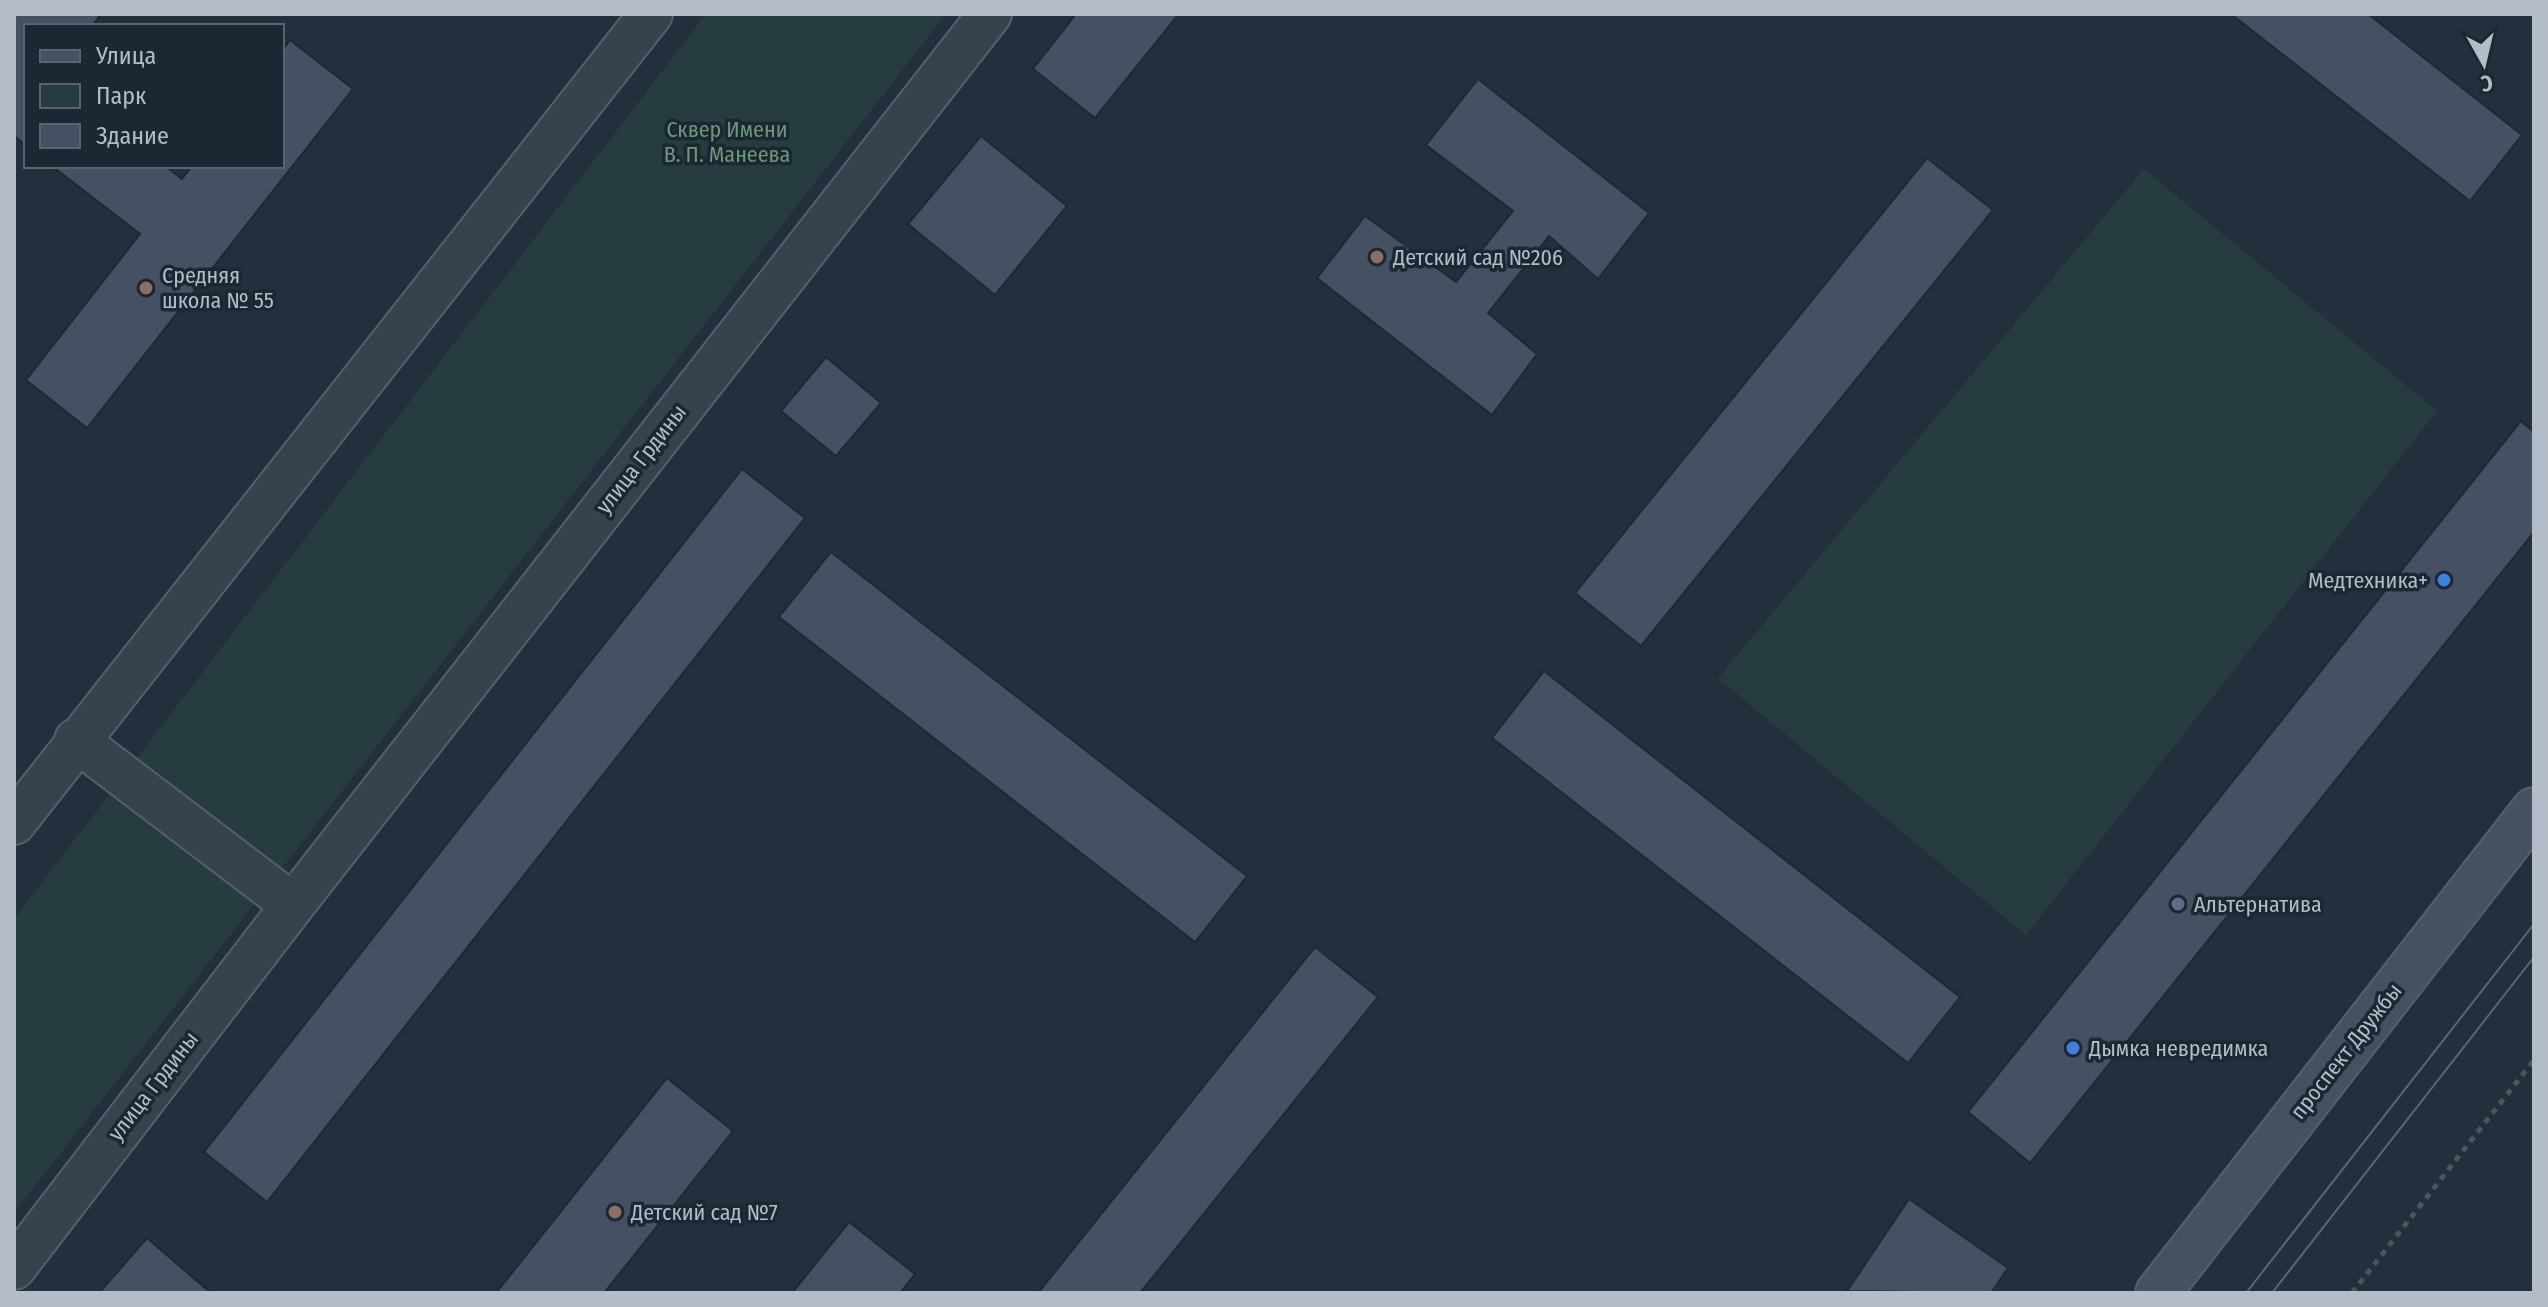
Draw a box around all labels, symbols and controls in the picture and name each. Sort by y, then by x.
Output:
legend [24,24,284,168]
north arrow [2444,24,2524,104]
text: Улица [95,42,156,70]
text: С [2479,69,2494,98]
text: Парк [96,82,147,110]
park label: Сквер Имени В. П. Манеева [664,116,790,168]
text: Здание [96,122,169,150]
place label: Детский сад №206 [1392,244,1563,271]
marker: Детский сад №206 [1368,248,1386,266]
place label: Средняя школа № 55 [162,262,274,314]
marker: Средняя школа № 55 [137,279,155,297]
street label: улица Грдины [590,399,692,519]
place label: Медтехника+ [2308,567,2428,594]
marker: Медтехника+ [2435,571,2453,589]
place label: Альтернатива [2194,891,2322,918]
marker: Альтернатива [2169,895,2187,913]
street label: проспект Дружбы [2285,978,2407,1124]
street label: улица Грдины [102,1026,204,1146]
place label: Дымка невредимка [2088,1035,2268,1062]
marker: Дымка невредимка [2064,1039,2082,1057]
place label: Детский сад №7 [630,1199,778,1226]
marker: Детский сад №7 [606,1203,624,1221]

